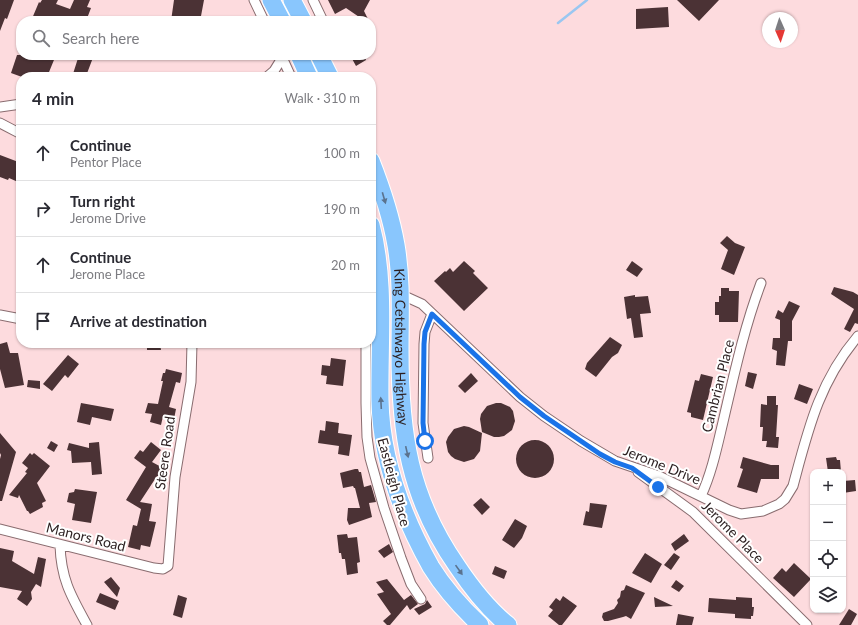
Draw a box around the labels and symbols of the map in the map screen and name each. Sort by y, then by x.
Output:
north arrow [762,12,798,48]
one-way arrow [381,192,387,204]
street label: King Cetshwayo Highway [391,268,413,427]
street label: Cambrian Place [698,338,737,434]
one-way arrow [377,397,384,409]
street label: Steere Road [151,415,178,491]
route start [416,432,434,450]
street label: Eastleigh Place [374,436,415,528]
street label: Jerome Drive [621,441,703,488]
one-way arrow [405,446,411,458]
route end [649,478,667,496]
street label: Jerome Place [699,497,768,566]
street label: Manors Road [45,518,128,555]
one-way arrow [455,565,463,575]

